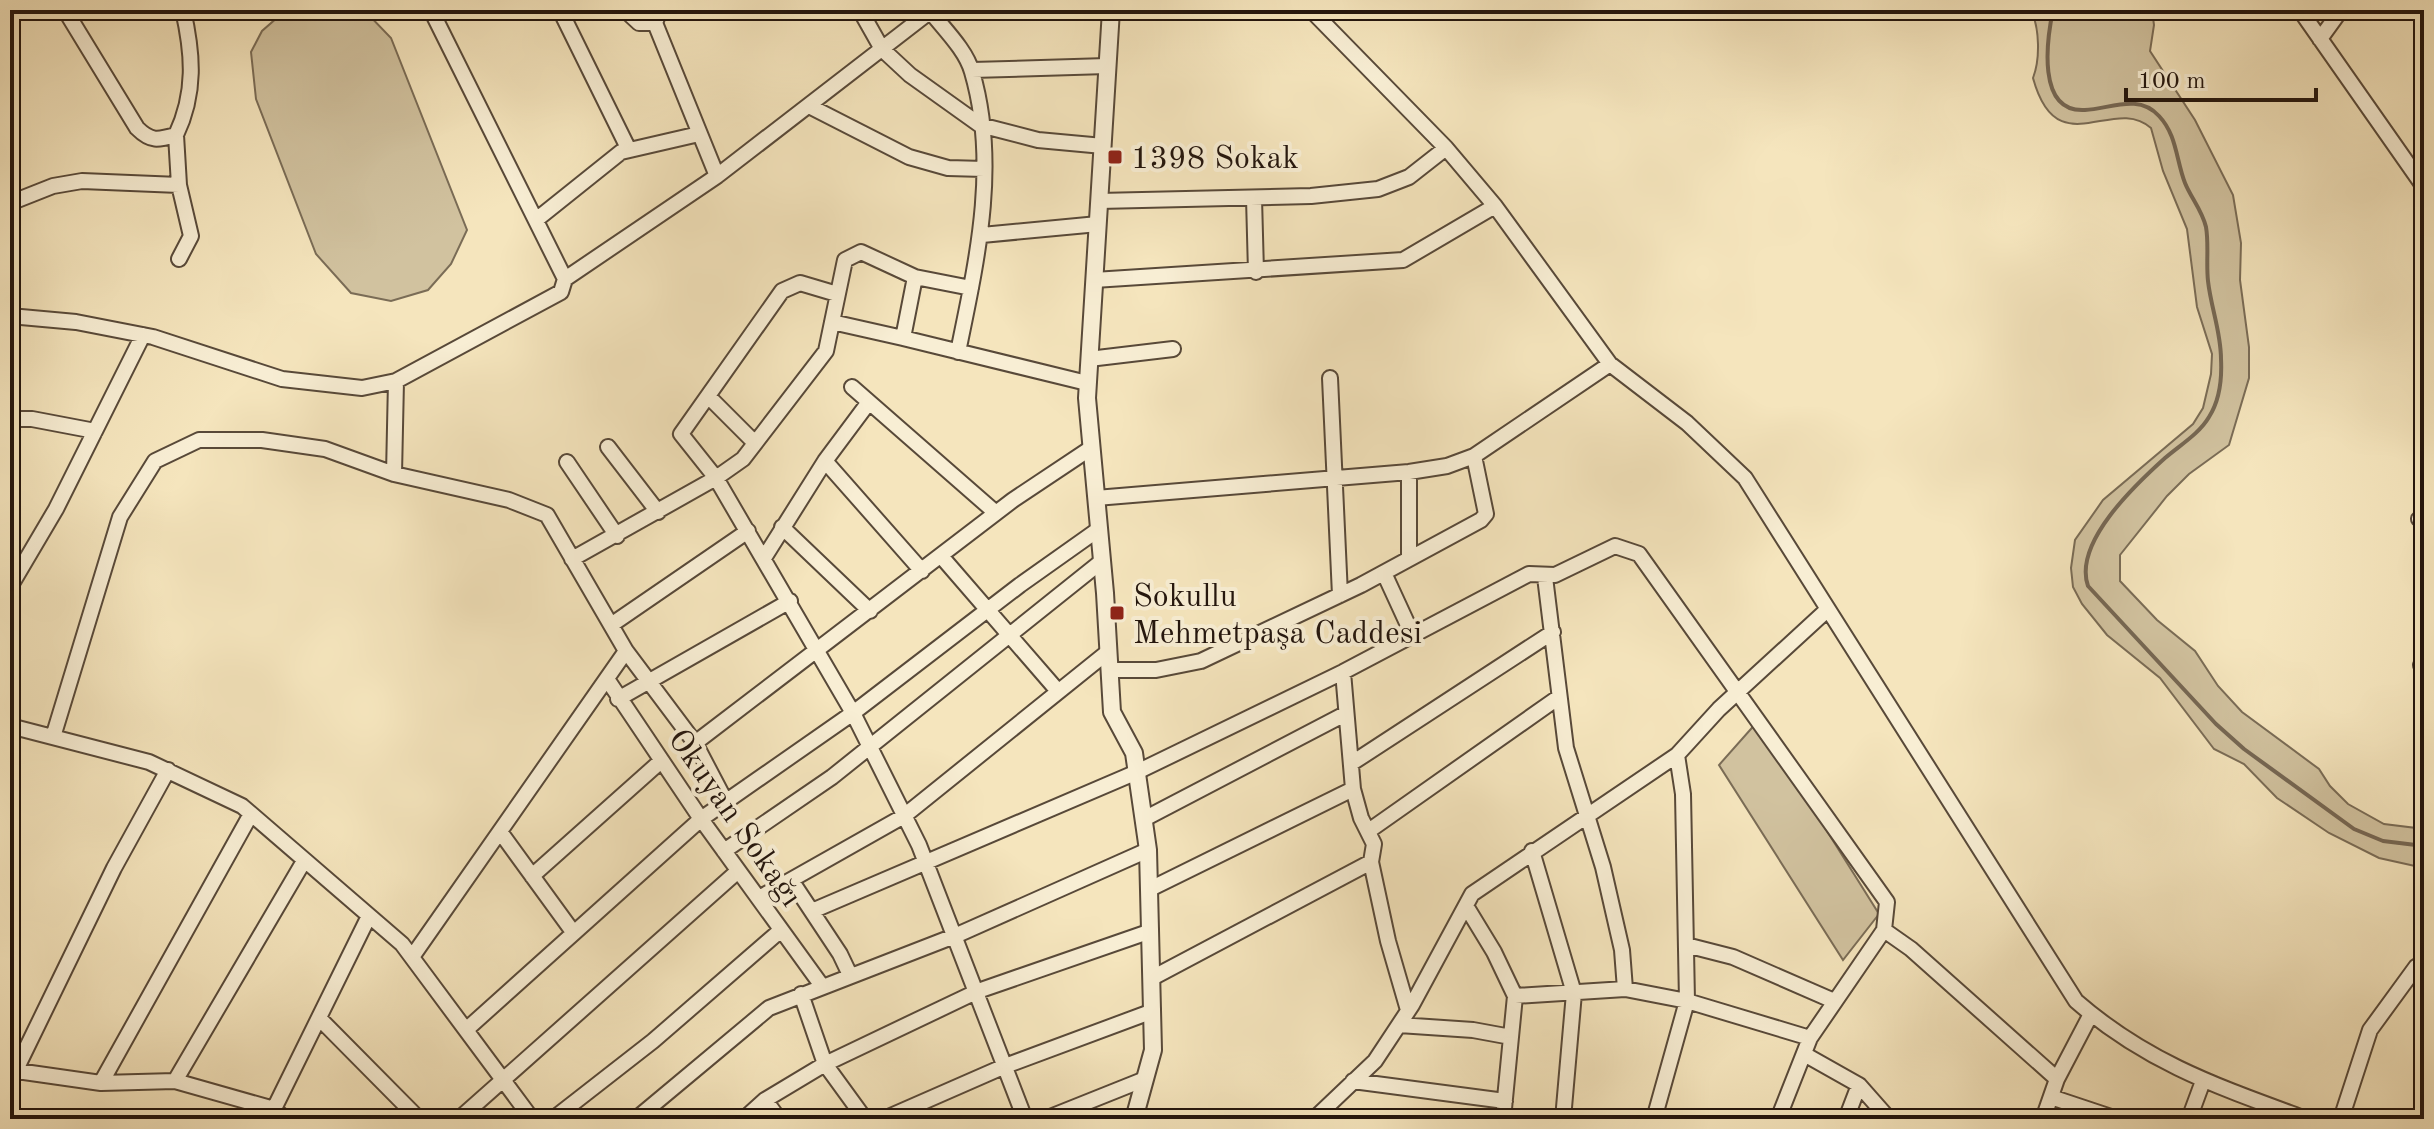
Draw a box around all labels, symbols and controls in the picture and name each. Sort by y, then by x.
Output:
scale bar [2126,52,2316,102]
text: 100 m [2138,70,2206,94]
place label: 1398 Sokak [1131,144,1299,176]
marker: 1398 Sokak [1106,148,1124,166]
place label: Sokullu Mehmetpaşa Caddesi [1133,582,1422,651]
marker: Sokullu Mehmetpaşa Caddesi [1108,604,1126,622]
street label: Okuyan Sokağı [661,724,806,913]

